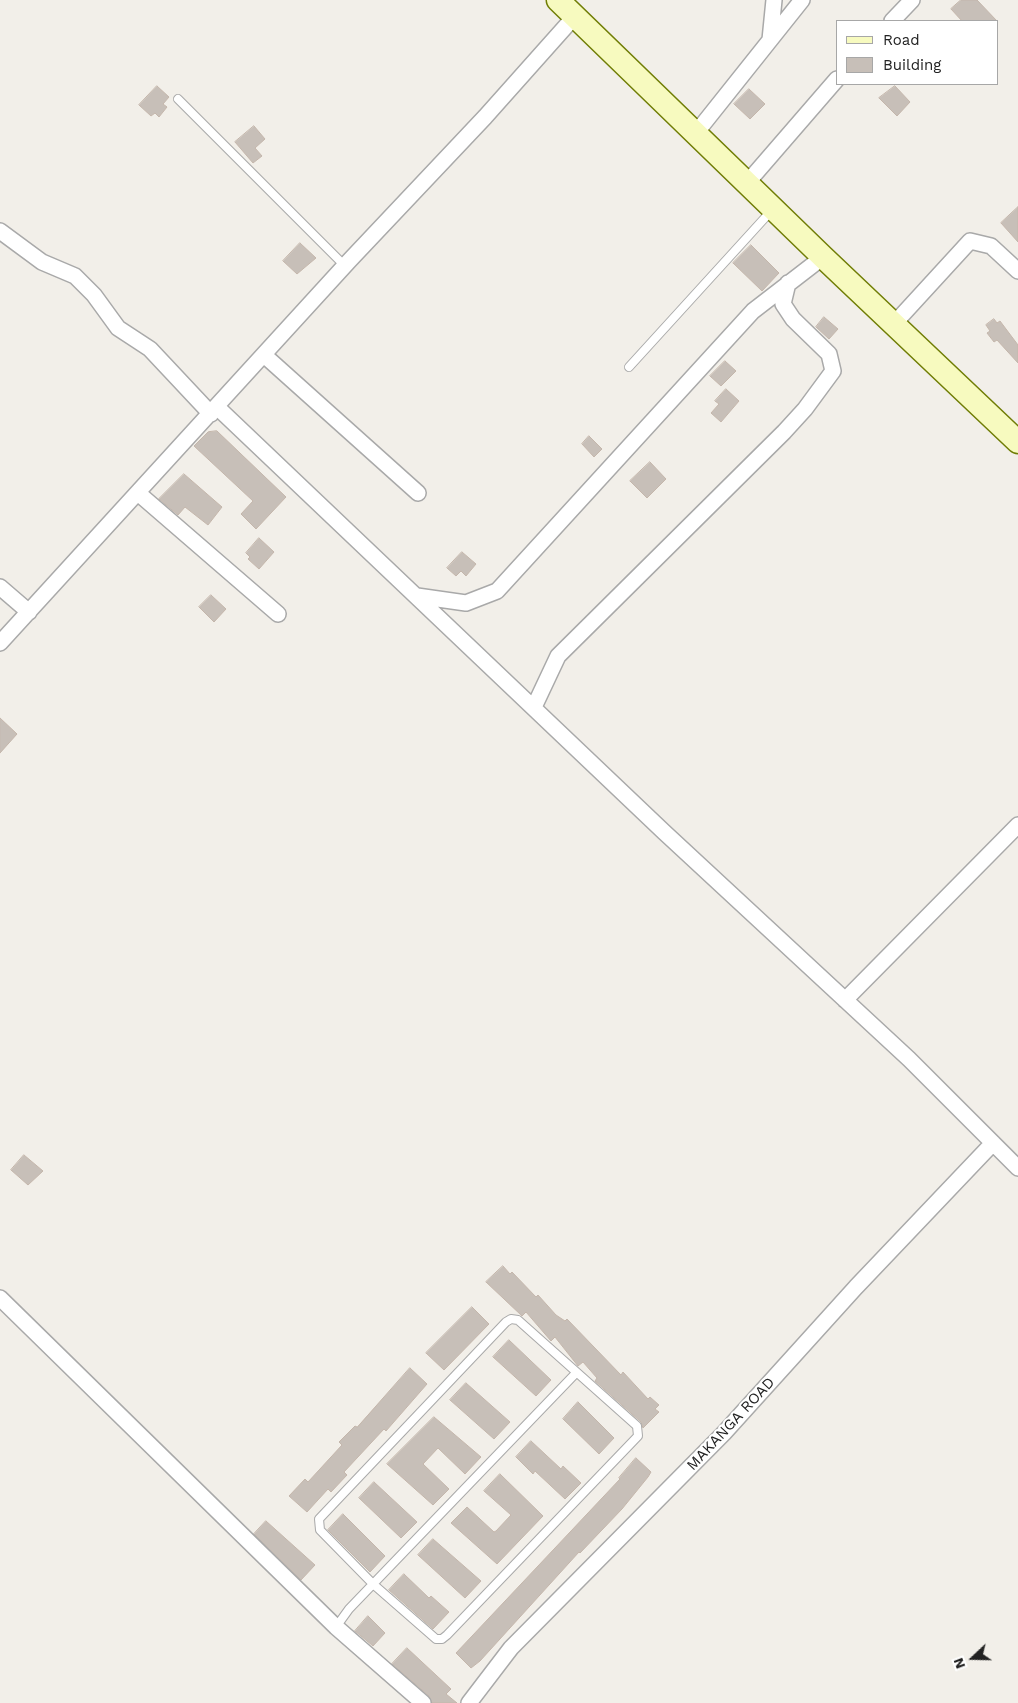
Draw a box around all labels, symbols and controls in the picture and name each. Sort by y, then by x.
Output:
legend [836,20,998,85]
text: Road [883,31,920,49]
text: Building [883,56,941,74]
street label: MAKANGA ROAD [683,1374,779,1474]
north arrow [948,1633,998,1683]
text: N [950,1656,968,1671]

